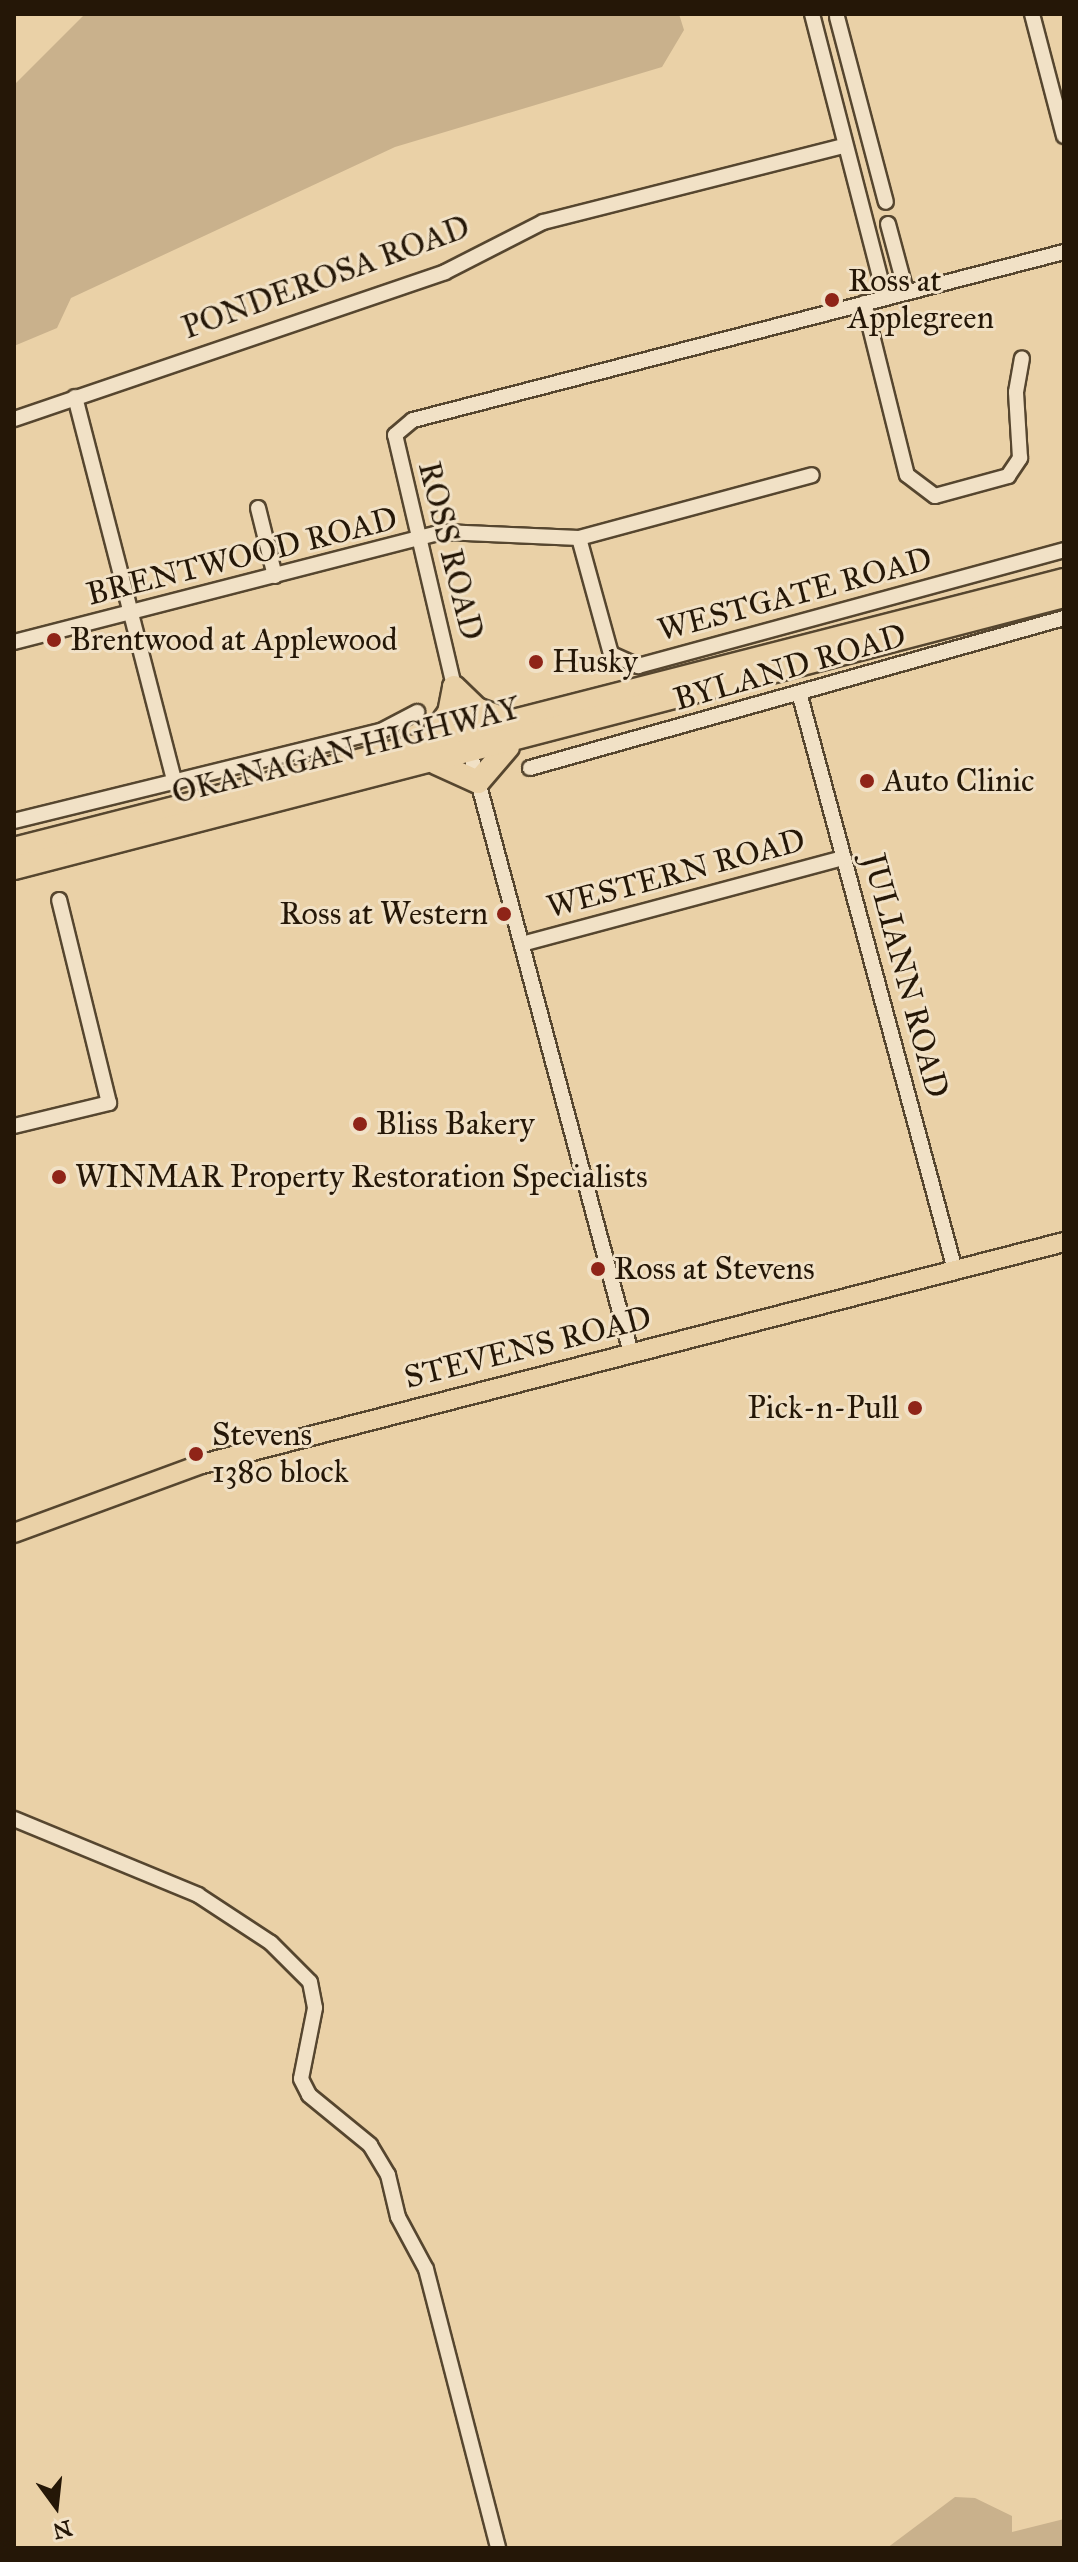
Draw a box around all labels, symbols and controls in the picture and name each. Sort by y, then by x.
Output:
street label: PONDEROSA ROAD [177,208,475,348]
place label: Ross at Applegreen [848,263,994,338]
marker: Ross at Applegreen [823,291,841,309]
street label: ROSS ROAD [409,458,491,644]
street label: BRENTWOOD ROAD [83,500,401,614]
street label: WESTGATE ROAD [654,540,936,650]
street label: BYLAND ROAD [670,617,910,719]
place label: Brentwood at Applewood [70,621,398,659]
marker: Brentwood at Applewood [45,631,63,649]
place label: Husky [552,643,638,681]
marker: Husky [527,653,545,671]
street label: OKANAGAN HIGHWAY [168,689,524,813]
place label: Auto Clinic [883,762,1035,800]
marker: Auto Clinic [858,772,876,790]
street label: WESTERN ROAD [543,821,809,927]
street label: JULIANN ROAD [854,850,956,1102]
place label: Ross at Western [279,895,488,933]
marker: Ross at Western [495,905,513,923]
place label: Bliss Bakery [376,1105,534,1143]
marker: Bliss Bakery [351,1115,369,1133]
place label: WINMAR Property Restoration Specialists [75,1158,648,1196]
marker: WINMAR Property Restoration Specialists [50,1168,68,1186]
place label: Ross at Stevens [614,1250,815,1288]
marker: Ross at Stevens [589,1260,607,1278]
street label: STEVENS ROAD [401,1299,655,1397]
place label: Pick-n-Pull [747,1389,899,1427]
marker: Pick-n-Pull [906,1399,924,1417]
place label: Stevens 1380 block [212,1417,349,1492]
marker: Stevens 1380 block [187,1445,205,1463]
north arrow [16,2466,96,2546]
text: N [50,2514,75,2545]

